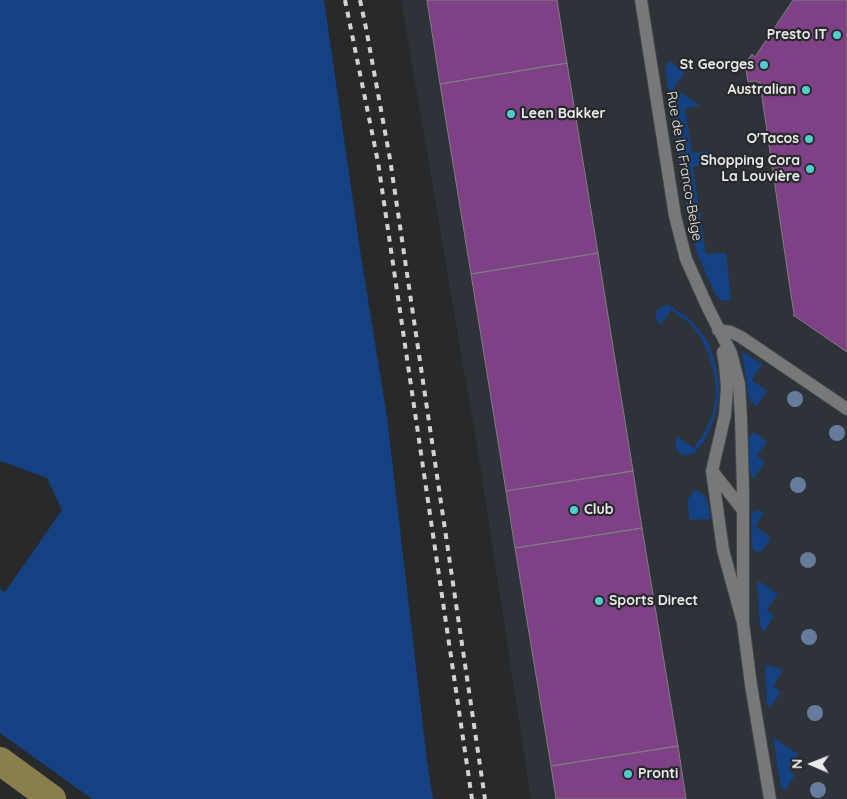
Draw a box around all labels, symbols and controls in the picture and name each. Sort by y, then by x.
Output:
place label: Presto IT [767,27,827,43]
marker: Presto IT [831,29,843,41]
place label: St Georges [680,57,754,73]
marker: St Georges [758,59,770,71]
place label: Australian [728,82,796,98]
marker: Australian [800,84,812,96]
street label: Rue de la Franco-Belge [663,90,705,242]
place label: Leen Bakker [521,106,606,122]
marker: Leen Bakker [505,108,517,120]
place label: O'Tacos [746,131,799,147]
marker: O'Tacos [803,133,815,145]
place label: Shopping Cora La Louvière [700,153,800,186]
marker: Shopping Cora La Louvière [804,163,816,175]
place label: Club [584,502,613,518]
marker: Club [568,504,580,516]
place label: Sports Direct [609,593,698,609]
marker: Sports Direct [593,595,605,607]
north arrow [787,739,837,789]
text: N [788,758,806,769]
place label: Pronti [638,766,678,782]
marker: Pronti [622,768,634,780]

